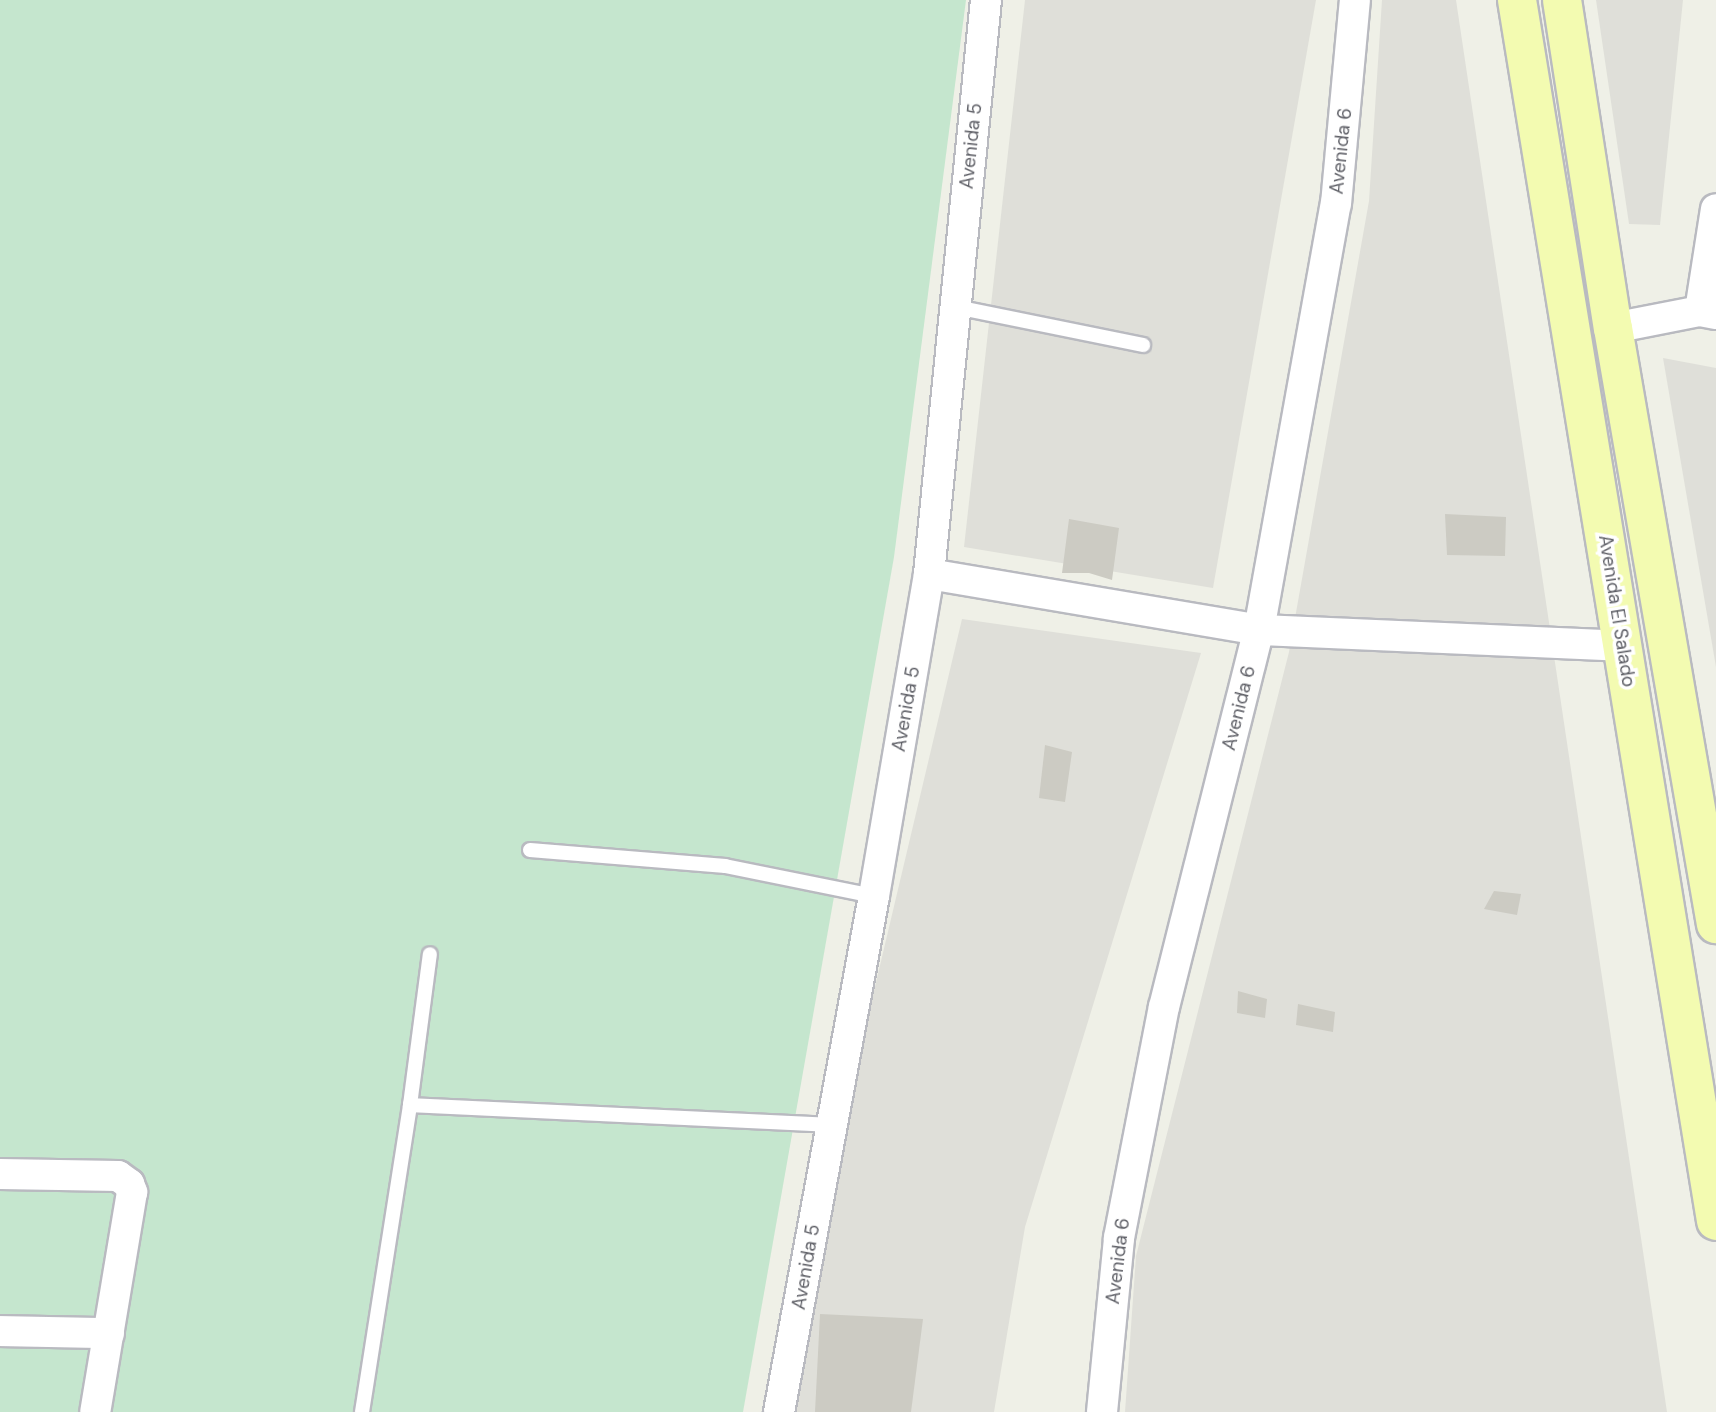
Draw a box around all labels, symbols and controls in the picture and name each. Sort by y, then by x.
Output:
street label: Avenida 5 [955,102,987,190]
street label: Avenida 6 [1325,107,1357,195]
street label: Avenida El Salado [1594,533,1640,689]
street label: Avenida 6 [1217,663,1261,753]
street label: Avenida 5 [887,665,925,753]
street label: Avenida 6 [1101,1217,1135,1305]
street label: Avenida 5 [787,1223,825,1311]

